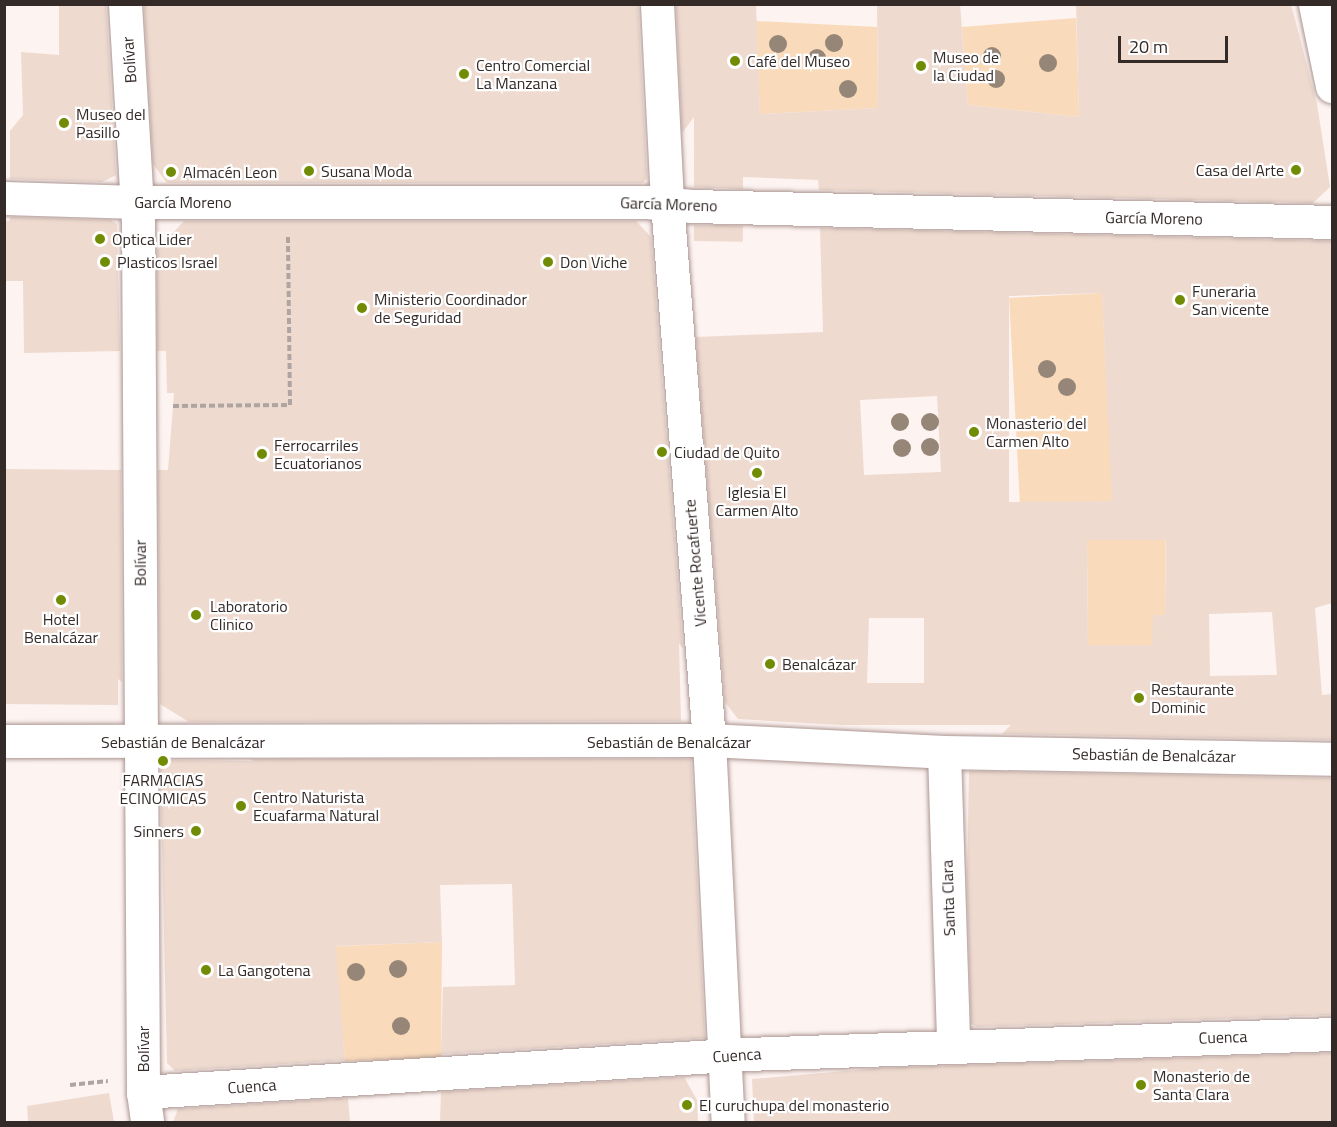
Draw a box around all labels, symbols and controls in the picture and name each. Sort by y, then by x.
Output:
scale bar [1121,24,1230,62]
text: 20 m [1129,33,1168,60]
street label: Bolívar [118,36,140,84]
place label: Museo de la Ciudad [933,47,999,85]
place label: Café del Museo [747,51,850,71]
marker: Café del Museo [728,54,742,68]
place label: Centro Comercial La Manzana [476,55,590,93]
marker: Museo de la Ciudad [914,59,928,73]
marker: Centro Comercial La Manzana [457,67,471,81]
place label: Museo del Pasillo [76,104,146,142]
marker: Museo del Pasillo [57,116,71,130]
place label: Casa del Arte [1196,160,1284,180]
place label: Susana Moda [321,161,412,181]
place label: Almacén Leon [183,162,277,182]
marker: Casa del Arte [1289,163,1303,177]
marker: Susana Moda [302,164,316,178]
marker: Almacén Leon [164,165,178,179]
street label: García Moreno [134,192,232,212]
street label: García Moreno [620,193,718,215]
street label: García Moreno [1105,208,1203,228]
place label: Optica Lider [112,229,192,249]
marker: Optica Lider [93,232,107,246]
place label: Plasticos Israel [117,252,218,272]
place label: Don Viche [560,252,627,272]
marker: Plasticos Israel [98,255,112,269]
marker: Don Viche [541,255,555,269]
place label: Funeraria San vicente [1192,281,1269,319]
place label: Ministerio Coordinador de Seguridad [374,289,527,327]
marker: Funeraria San vicente [1173,293,1187,307]
marker: Ministerio Coordinador de Seguridad [355,301,369,315]
place label: Monasterio del Carmen Alto [986,413,1087,451]
marker: Monasterio del Carmen Alto [967,425,981,439]
place label: Ferrocarriles Ecuatorianos [274,435,362,473]
place label: Ciudad de Quito [674,442,780,462]
marker: Ciudad de Quito [655,445,669,459]
marker: Ferrocarriles Ecuatorianos [255,447,269,461]
marker: Iglesia El Carmen Alto [750,466,764,480]
place label: Iglesia El Carmen Alto [715,482,799,520]
street label: Vicente Rocafuerte [680,499,710,627]
street label: Bolívar [130,540,150,586]
marker: Hotel Benalcázar [54,593,68,607]
place label: Laboratorio Clinico [210,596,288,634]
marker: Laboratorio Clinico [187,606,205,624]
place label: Hotel Benalcázar [24,609,98,647]
place label: Benalcázar [782,654,856,674]
marker: Benalcázar [763,657,777,671]
place label: Restaurante Dominic [1151,679,1234,717]
marker: Restaurante Dominic [1132,691,1146,705]
street label: Sebastián de Benalcázar [101,732,265,752]
street label: Sebastián de Benalcázar [587,732,751,752]
street label: Sebastián de Benalcázar [1072,744,1236,766]
marker: FARMACIAS ECINOMICAS [156,754,170,768]
place label: FARMACIAS ECINOMICAS [120,770,206,808]
place label: Centro Naturista Ecuafarma Natural [253,787,379,825]
marker: Centro Naturista Ecuafarma Natural [234,799,248,813]
place label: Sinners [134,821,184,841]
marker: Sinners [189,824,203,838]
street label: Santa Clara [937,860,959,936]
place label: La Gangotena [218,960,311,980]
marker: La Gangotena [199,963,213,977]
street label: Bolívar [133,1026,153,1072]
street label: Cuenca [1198,1027,1248,1047]
street label: Cuenca [712,1044,762,1066]
place label: Monasterio de Santa Clara [1153,1066,1250,1104]
street label: Cuenca [227,1075,277,1097]
marker: Monasterio de Santa Clara [1134,1078,1148,1092]
place label: El curuchupa del monasterio [699,1095,889,1115]
marker: El curuchupa del monasterio [680,1098,694,1112]

